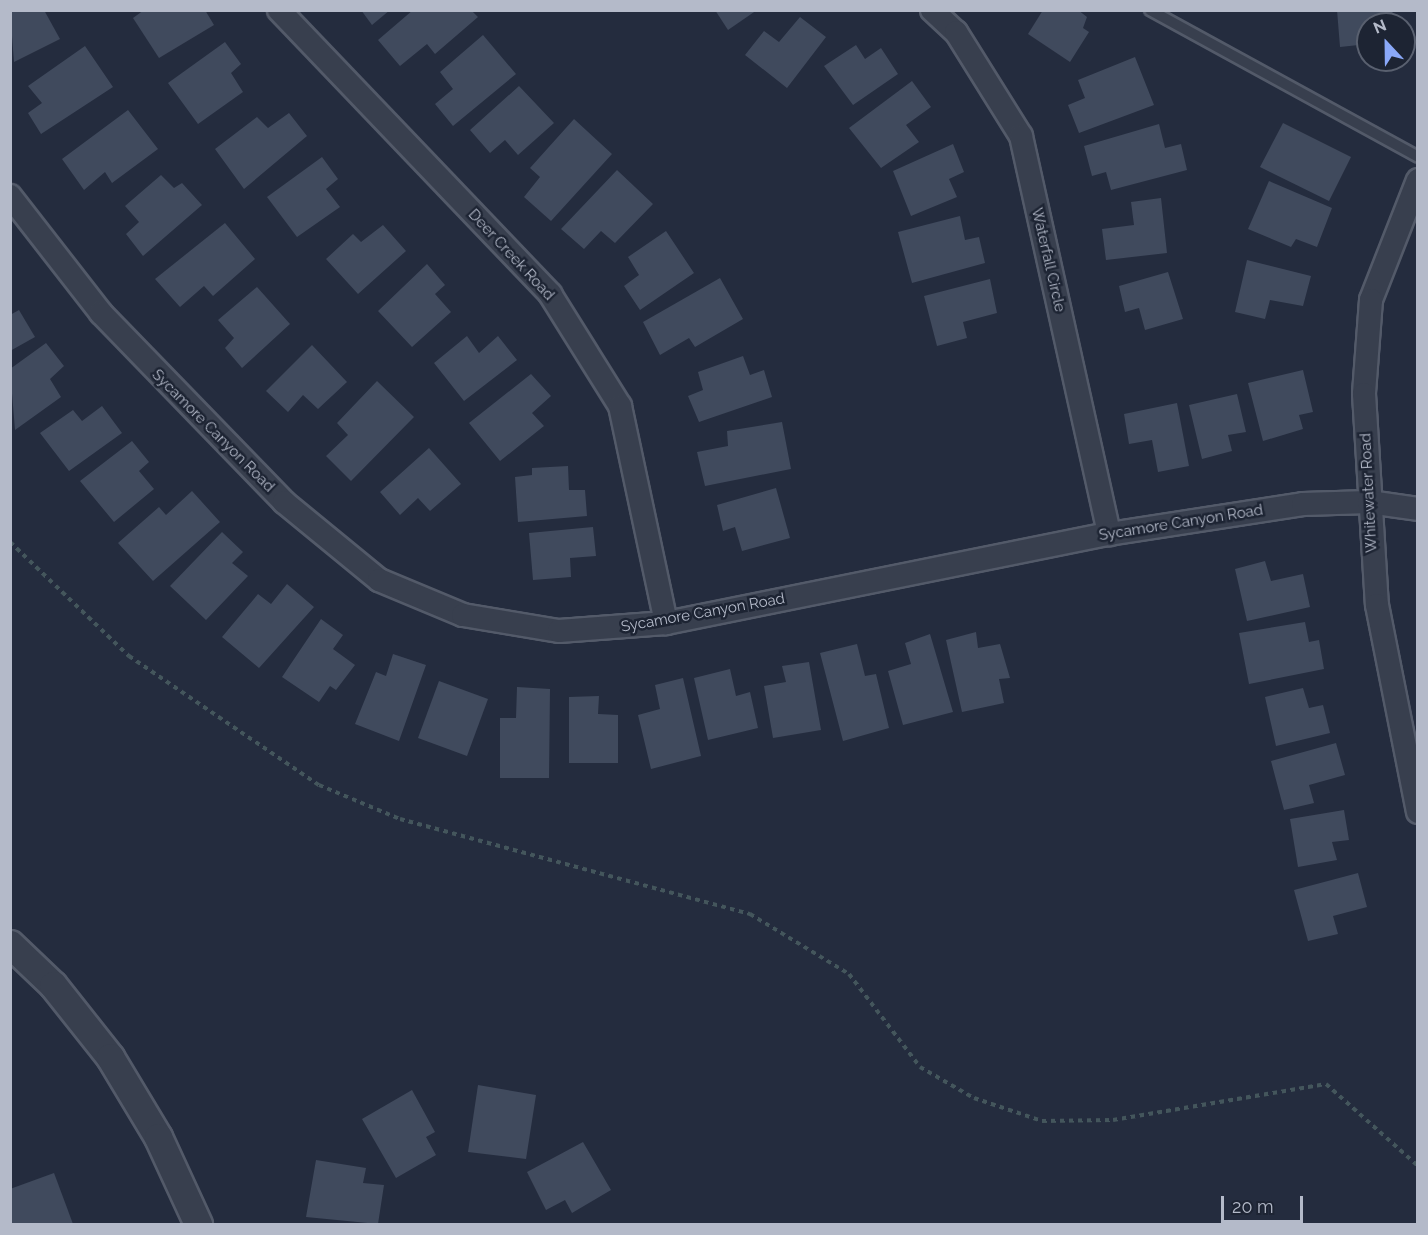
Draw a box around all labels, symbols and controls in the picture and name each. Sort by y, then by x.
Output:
north arrow [1356,12,1416,72]
text: N [1371,16,1389,38]
street label: Deer Creek Road [464,206,558,304]
street label: Waterfall Circle [1027,206,1069,314]
street label: Sycamore Canyon Road [148,366,278,496]
street label: Whitewater Road [1357,433,1381,553]
street label: Sycamore Canyon Road [1098,501,1264,545]
street label: Sycamore Canyon Road [620,590,786,636]
scale bar [1224,1184,1306,1222]
text: 20 m [1232,1196,1274,1217]

